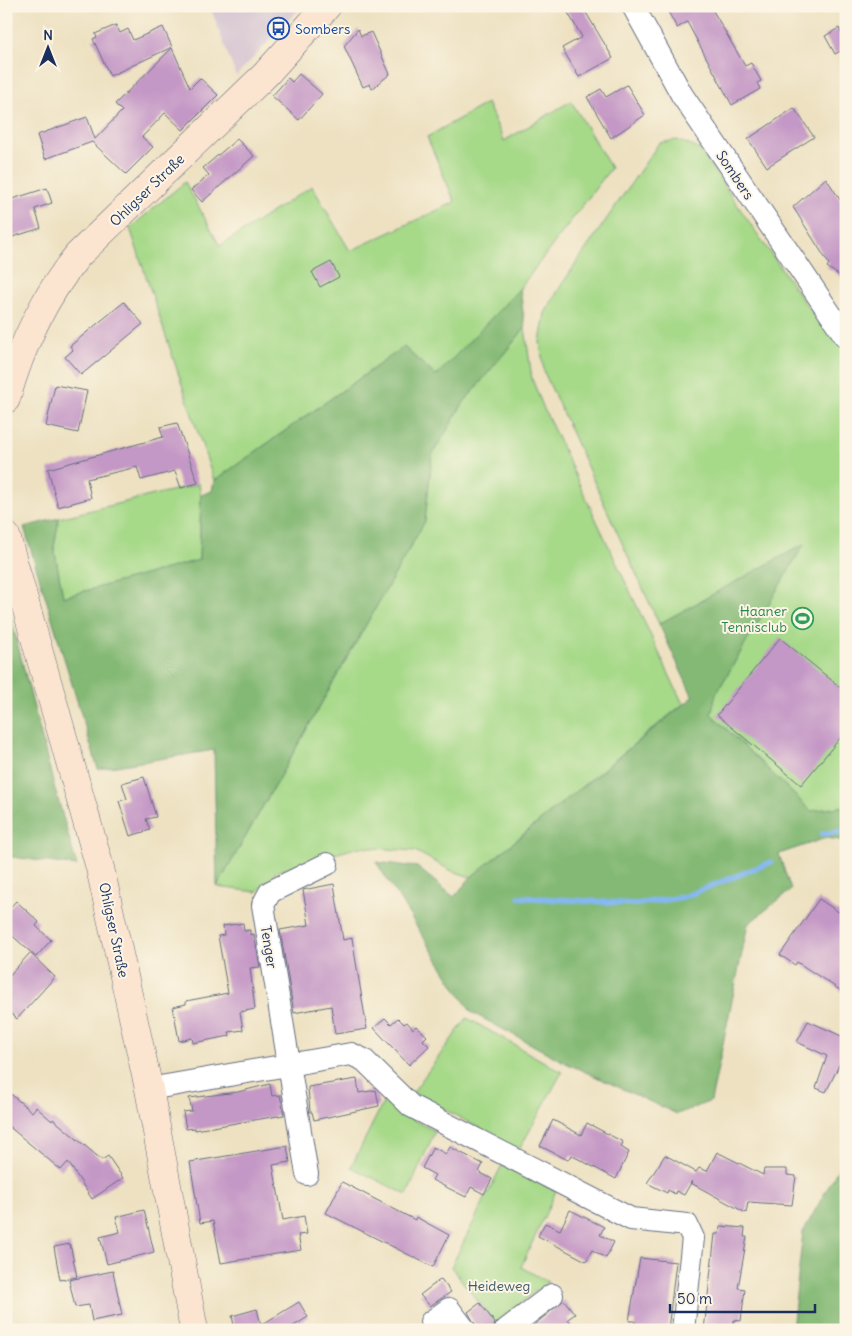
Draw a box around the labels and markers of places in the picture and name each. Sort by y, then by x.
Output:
bus stop icon: Sombers [267,17,291,41]
place label: Sombers [295,20,350,38]
place label: Haaner Tennisclub [721,602,787,636]
sports icon: Haaner Tennisclub [791,607,815,631]

